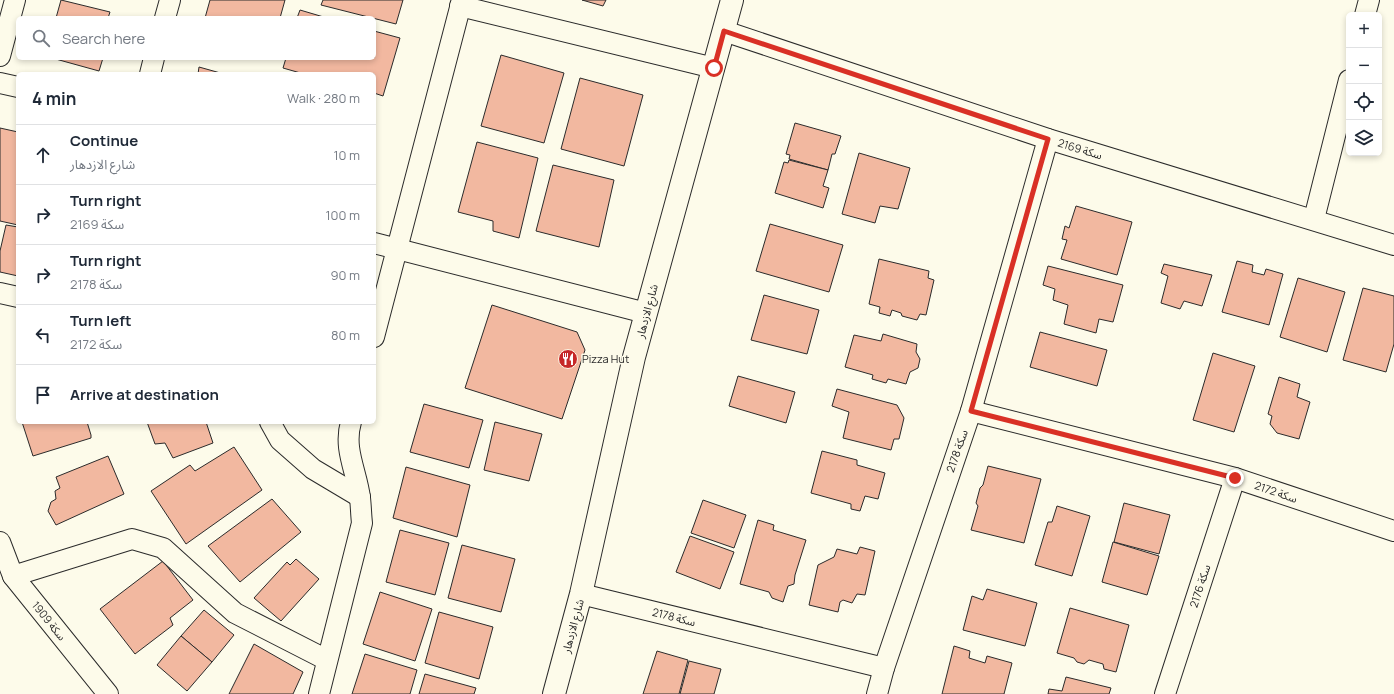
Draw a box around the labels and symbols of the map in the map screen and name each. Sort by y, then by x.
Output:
route start [705,59,723,77]
street label: سكة 2169 [1056,135,1105,163]
street label: شارع الازدهار [632,282,662,341]
restaurant icon: Pizza Hut [557,348,579,370]
place label: Pizza Hut [582,351,629,366]
street label: سكة 2178 [942,427,971,474]
route end [1226,469,1244,487]
street label: سكة 2172 [1253,477,1300,506]
street label: سكة 2176 [1185,562,1214,609]
street label: شارع الازدهار [558,597,588,656]
street label: سكة 1909 [29,598,70,644]
street label: سكة 2178 [651,604,698,629]

